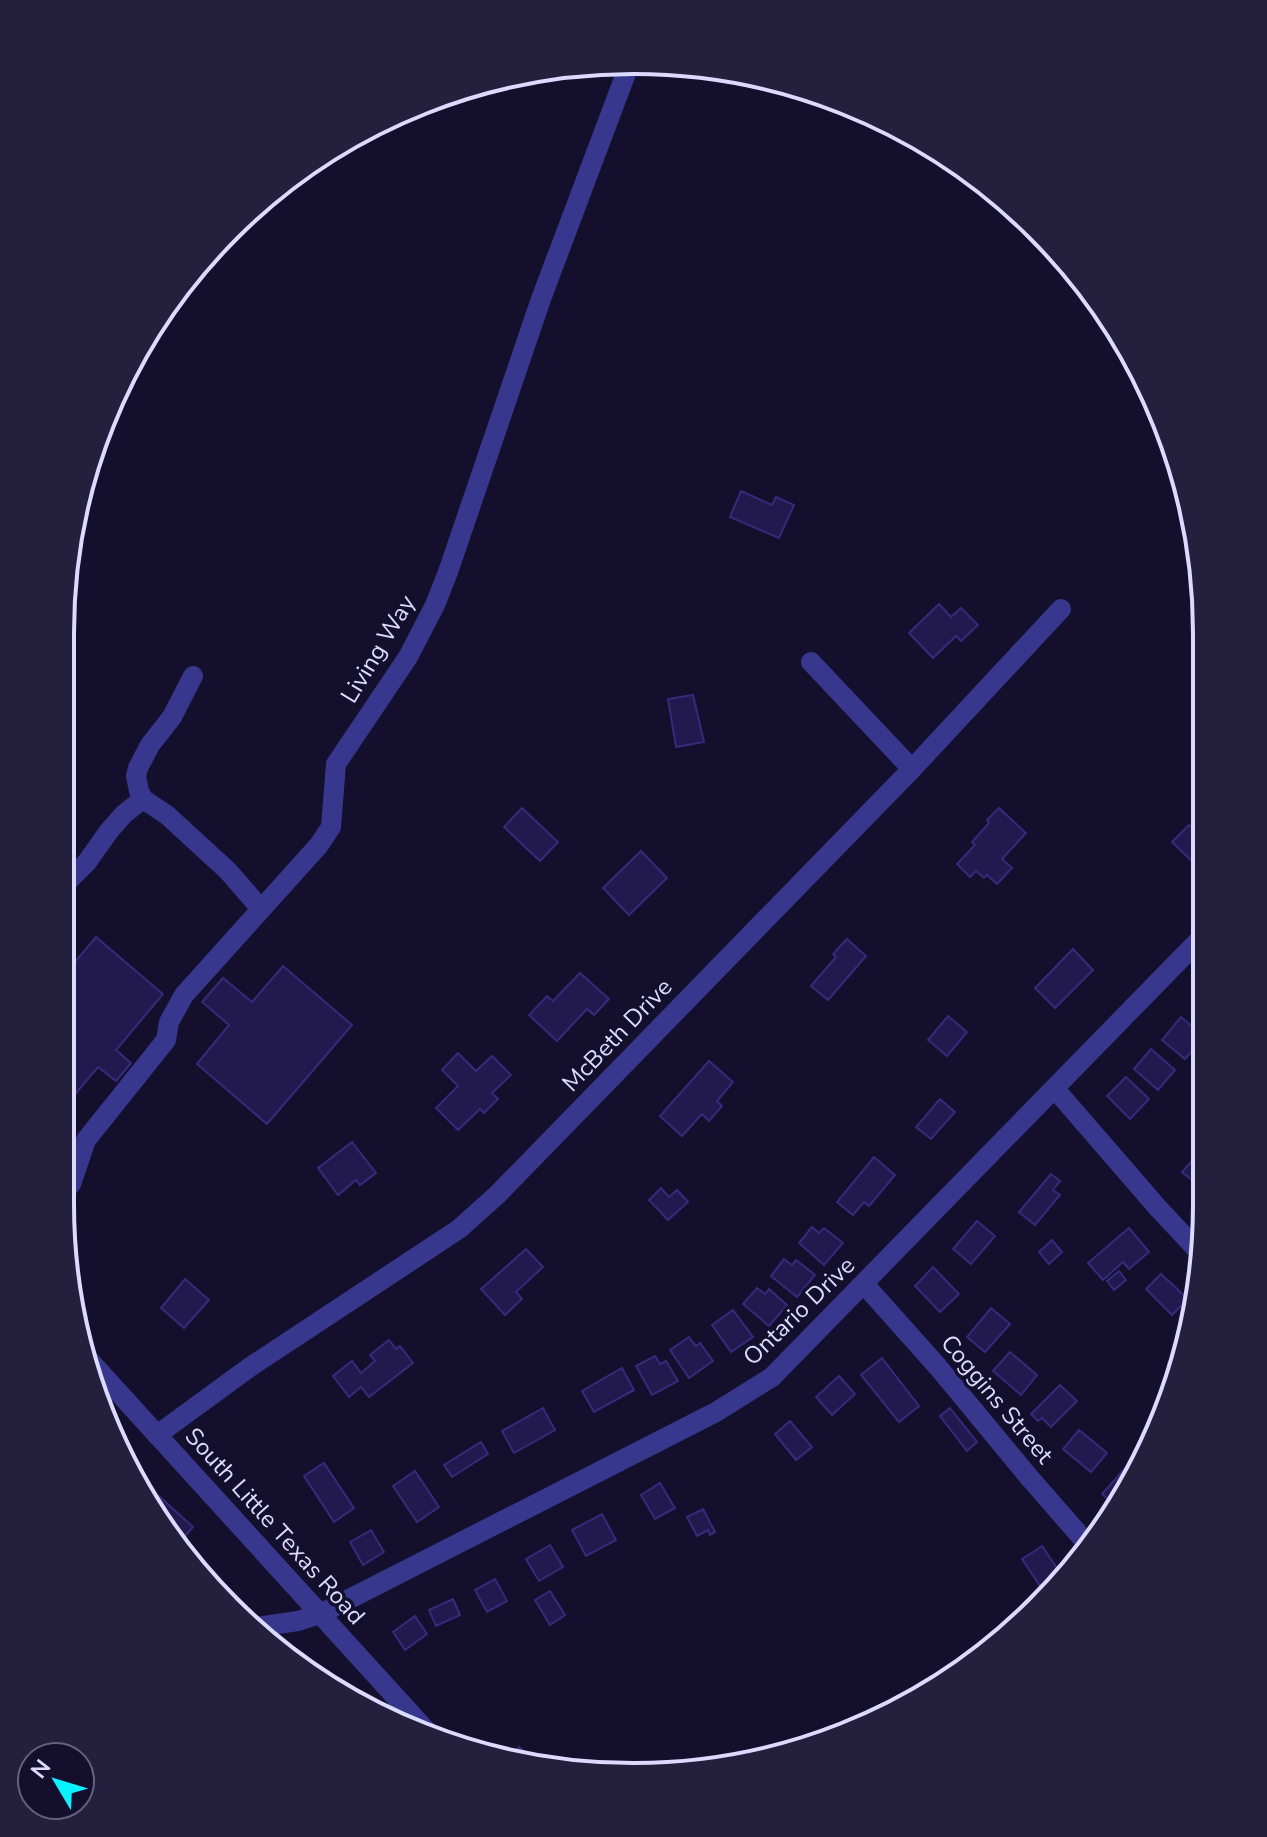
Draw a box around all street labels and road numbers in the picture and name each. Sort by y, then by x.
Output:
street label: Living Way [333,589,423,709]
street label: McBeth Drive [555,971,679,1099]
street label: Ontario Drive [736,1250,862,1372]
street label: Coggins Street [934,1328,1061,1471]
street label: South Little Texas Road [178,1421,372,1631]

